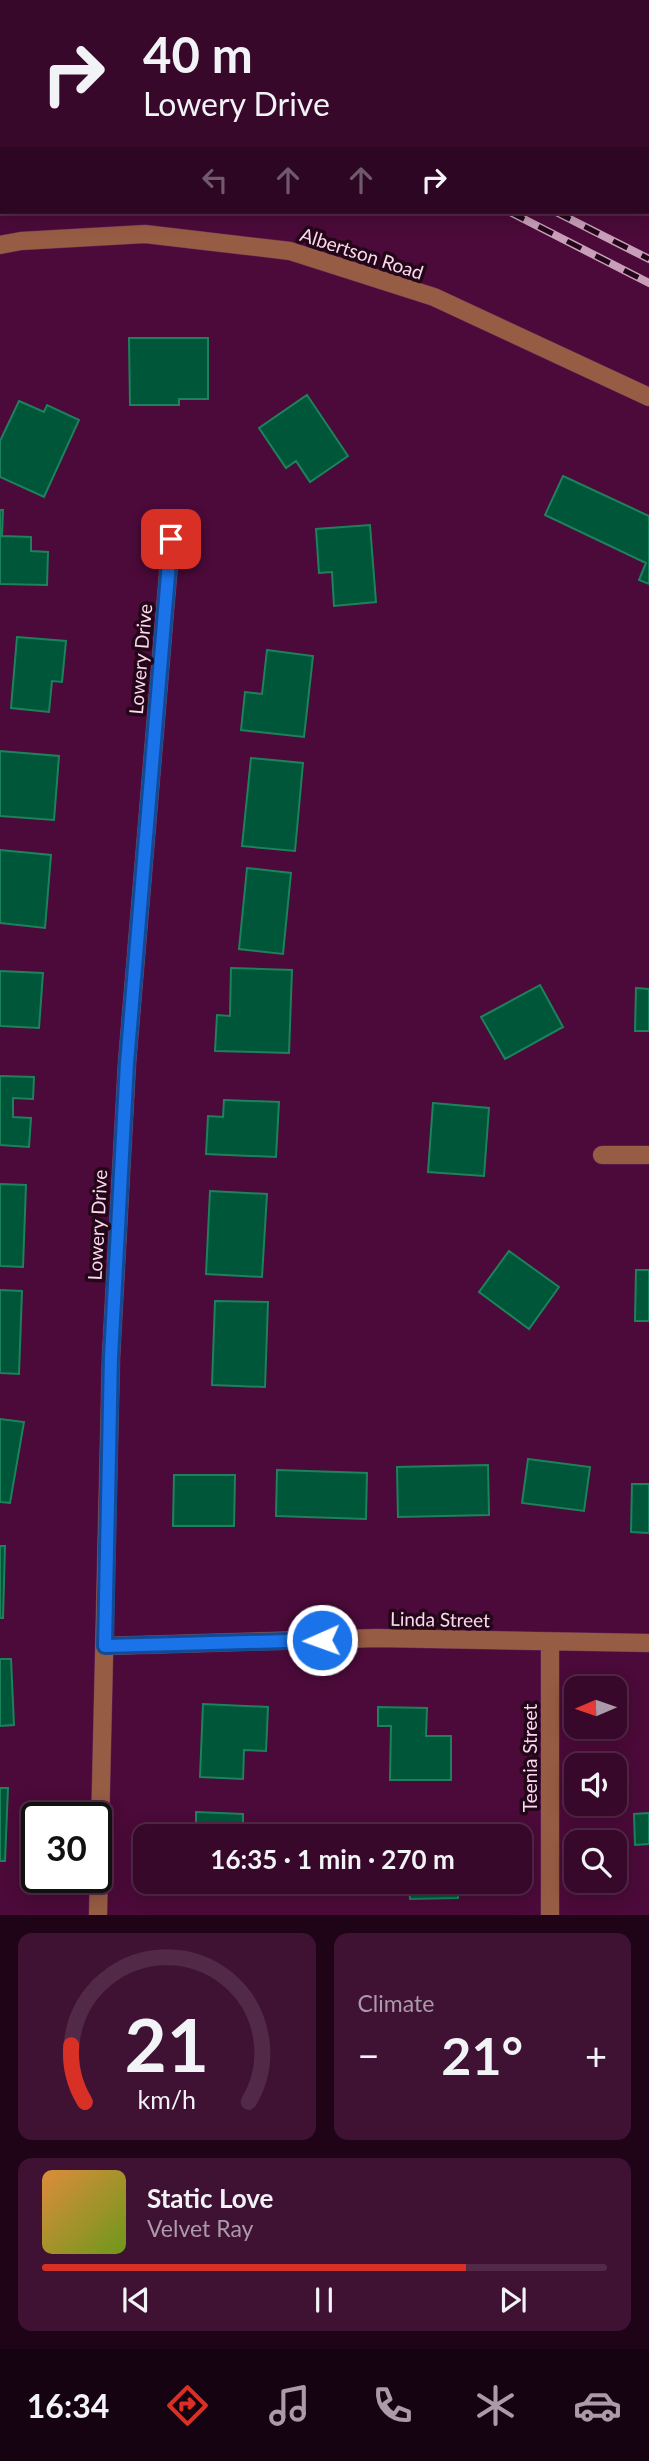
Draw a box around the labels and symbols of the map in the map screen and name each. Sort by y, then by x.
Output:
street label: Albertson Road [297,222,427,284]
pin [141,509,201,569]
street label: Lowery Drive [124,603,156,715]
street label: Lowery Drive [83,1169,111,1281]
position arrow [285,1603,359,1677]
street label: Linda Street [390,1607,490,1631]
north arrow [564,1676,626,1740]
street label: Teenia Street [518,1704,541,1812]
speed limit sign: 30 [21,1802,112,1893]

